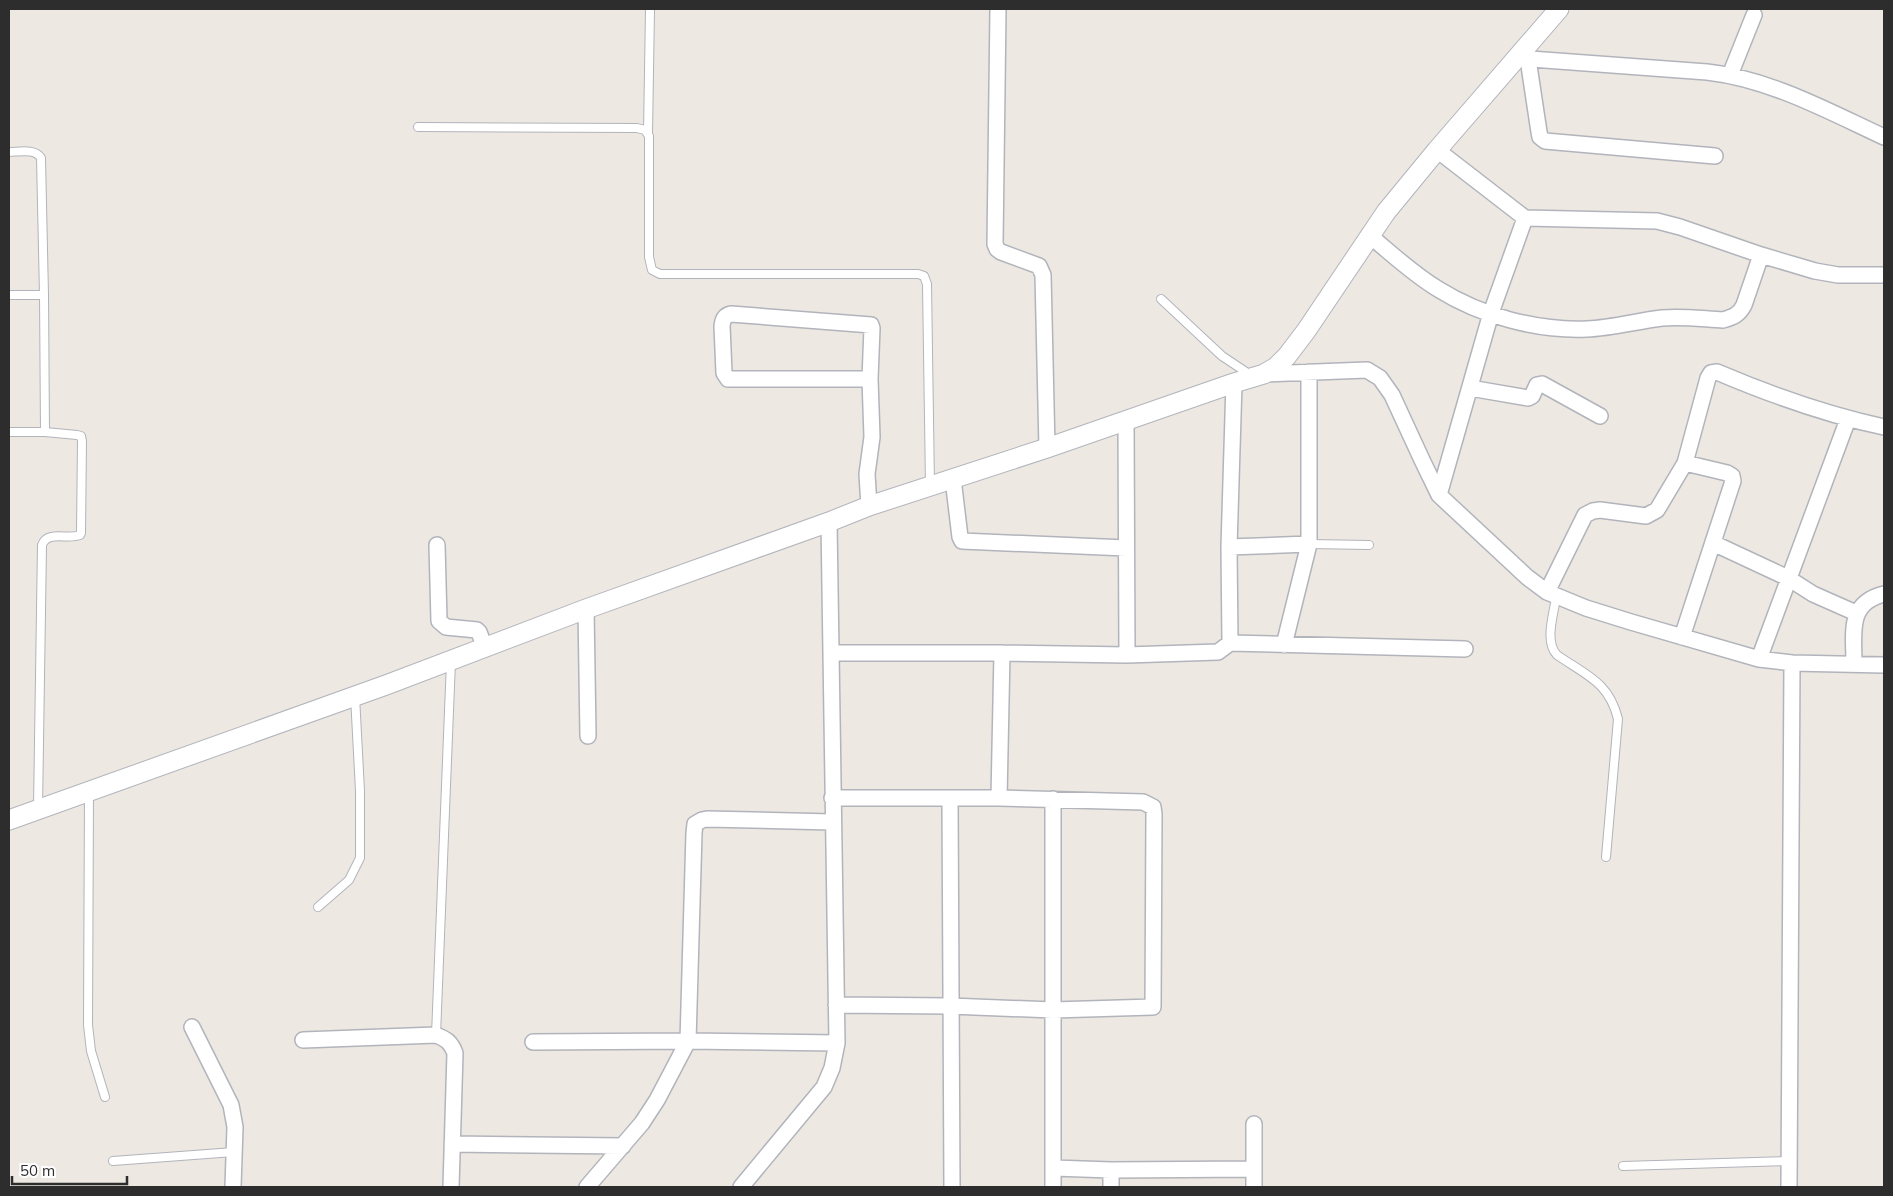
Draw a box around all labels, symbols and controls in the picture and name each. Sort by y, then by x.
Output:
scale bar [12,1154,128,1186]
text: 50 m [20,1161,55,1180]

